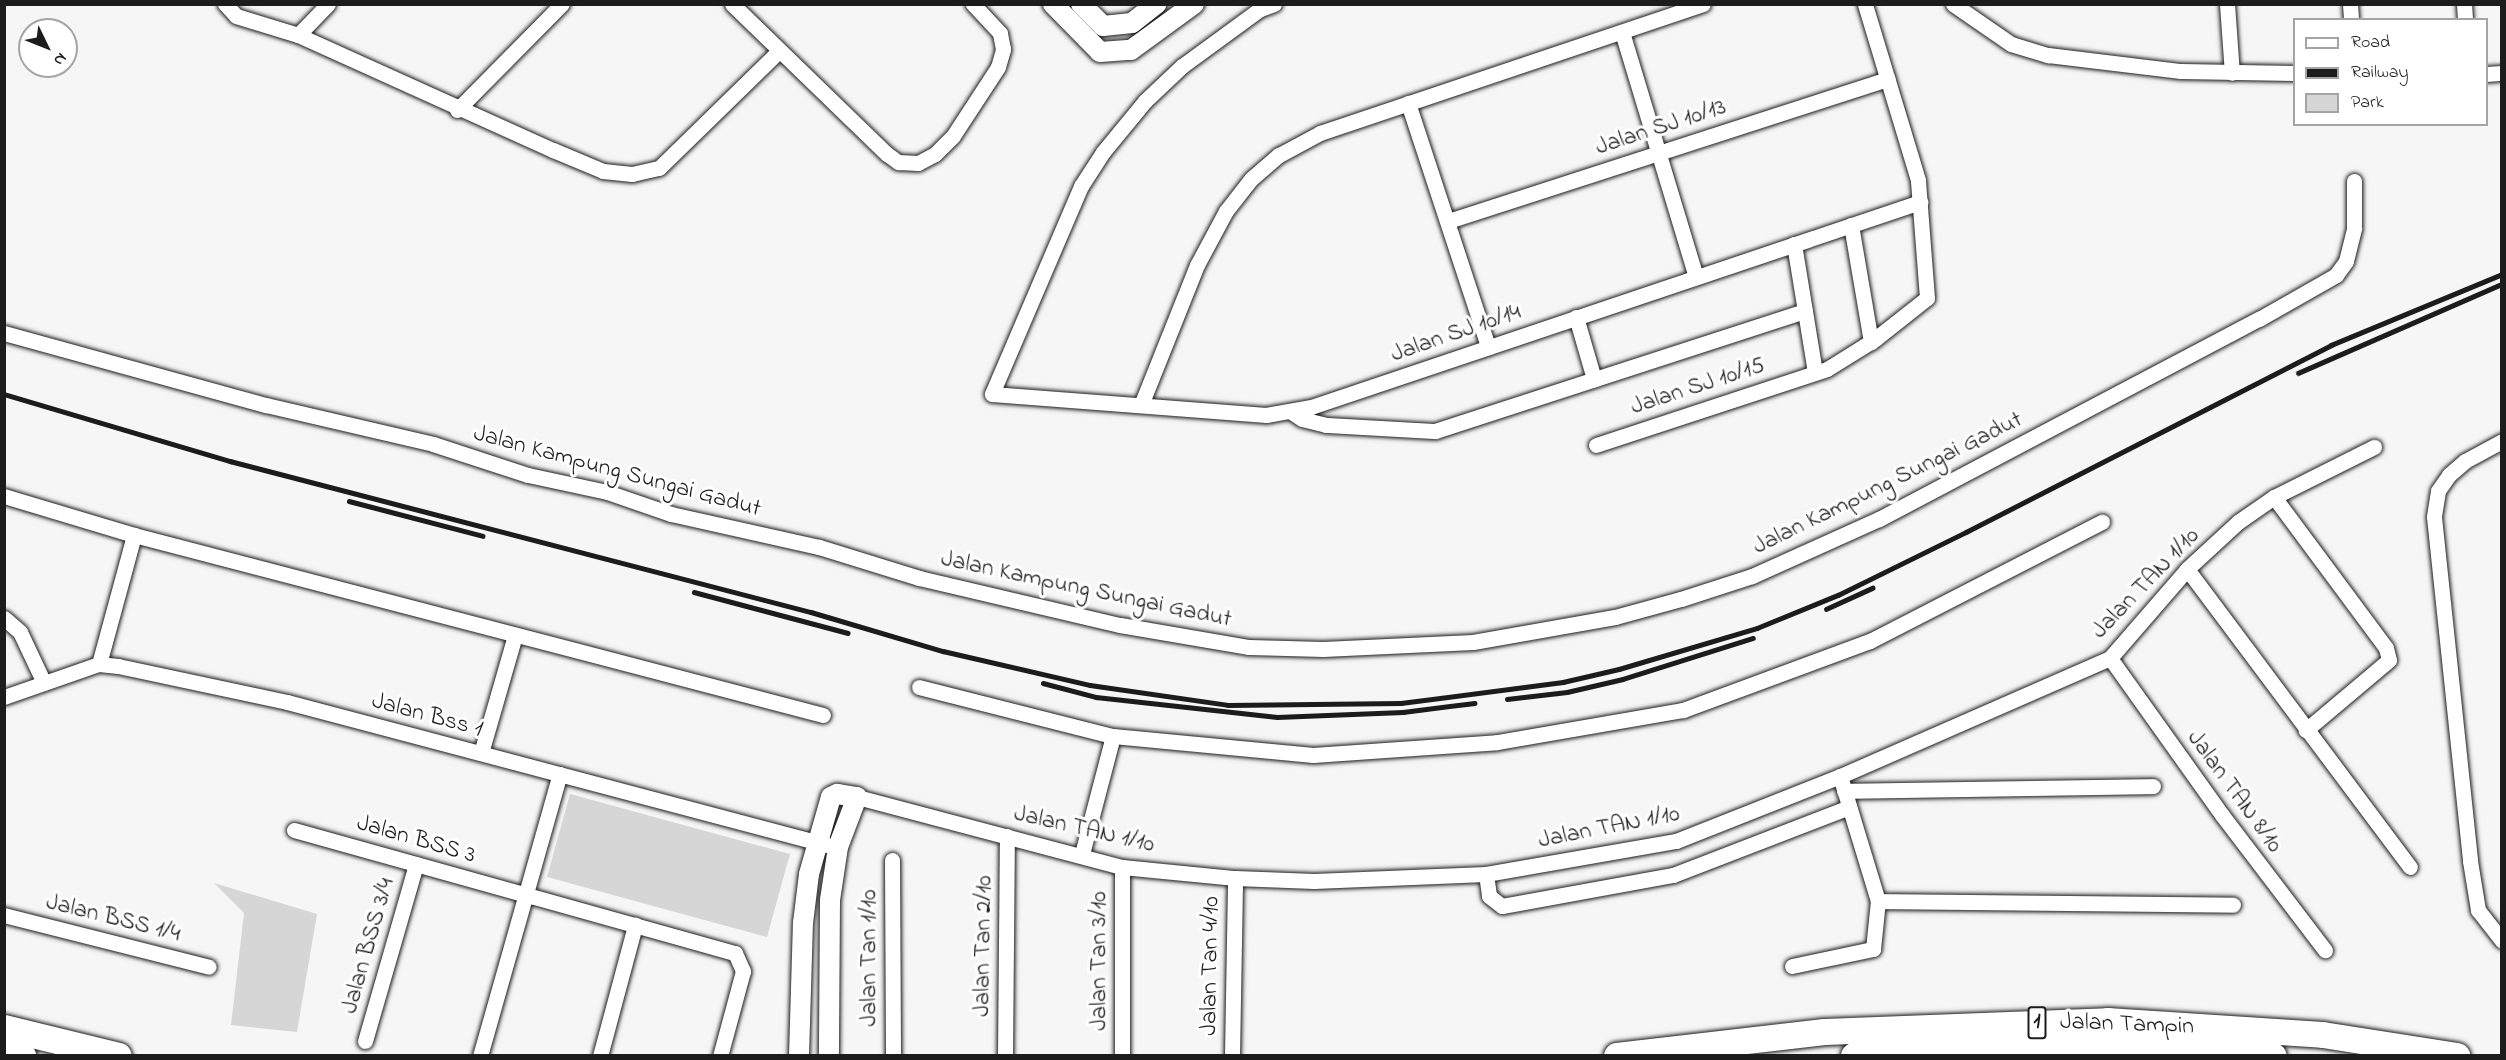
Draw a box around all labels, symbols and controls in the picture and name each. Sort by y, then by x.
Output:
north arrow [18,18,78,78]
legend [2293,18,2488,126]
text: Road [2351,30,2390,56]
text: N [47,47,72,71]
text: Railway [2351,60,2408,86]
text: Park [2351,90,2384,116]
street label: Jalan SJ 10/13 [1592,93,1730,163]
street label: Jalan SJ 10/14 [1387,298,1525,370]
street label: Jalan SJ 10/15 [1627,352,1769,422]
street label: Jalan Kampung Sungai Gadut [1749,406,2027,562]
street label: Jalan Kampung Sungai Gadut [470,420,764,524]
street label: Jalan TAN 1/10 [2086,522,2206,646]
street label: Jalan Kampung Sungai Gadut [938,545,1234,635]
street label: Jalan Bss 1 [368,687,486,745]
street label: Jalan TAN 8/10 [2180,725,2288,859]
street label: Jalan TAN 1/10 [1011,800,1157,860]
street label: Jalan TAN 1/10 [1536,800,1682,856]
street label: Jalan BSS 3 [353,809,479,871]
street label: Jalan BSS 3/4 [336,875,402,1017]
street label: Jalan Tan 2/10 [968,875,1000,1017]
street label: Jalan BSS 1/4 [43,888,183,950]
street label: Jalan Tan 1/10 [856,889,884,1027]
street label: Jalan Tan 3/10 [1086,891,1114,1031]
street label: Jalan Tan 4/10 [1195,896,1227,1036]
road number: 1 [2026,1004,2048,1042]
street label: Jalan Tampin [2060,1008,2194,1042]

